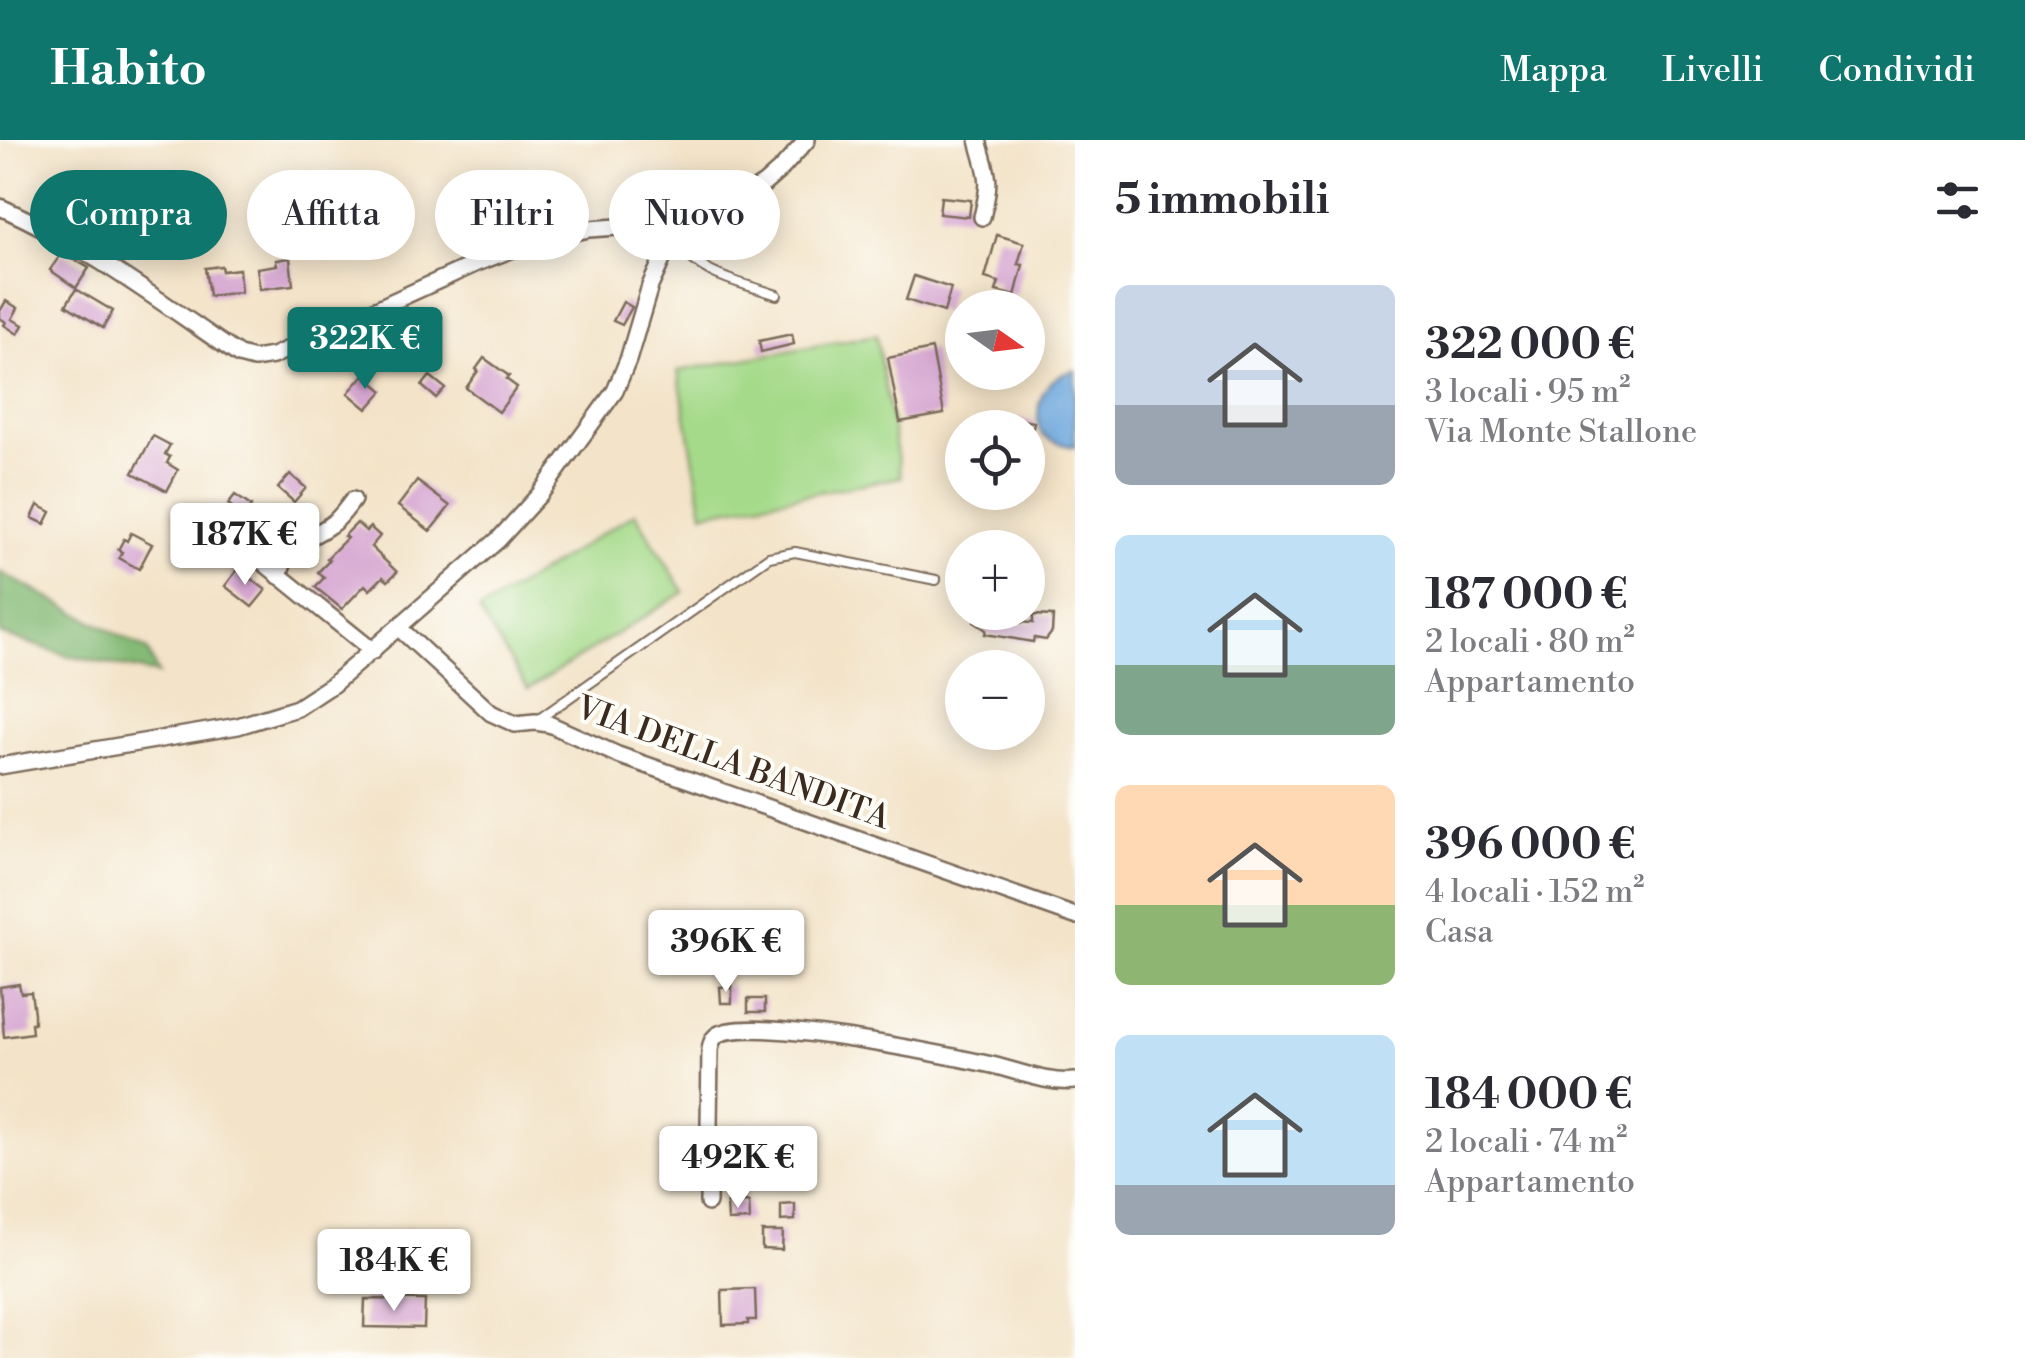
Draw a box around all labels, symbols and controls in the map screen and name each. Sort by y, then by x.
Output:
text: Habito [50,40,207,100]
text: Mappa [1500,49,1607,92]
text: Livelli [1662,49,1764,92]
text: Condividi [1819,49,1975,92]
chip: Compra [30,170,227,260]
chip: Affitta [247,170,415,260]
chip: Filtri [435,170,589,260]
chip: Nuovo [609,170,780,260]
icon: filters [1930,173,1985,228]
text: 5 immobili [1115,174,1329,227]
north arrow [945,290,1045,390]
map controls [945,290,1045,750]
pin: 322K € [284,307,446,392]
text: 322K € [309,319,421,359]
text: 322 000 € [1425,319,1635,372]
icon: home [1195,325,1315,445]
text: 3 locali · 95 m² [1425,372,1630,412]
button: locate [945,410,1045,510]
text: Via Monte Stallone [1425,412,1697,452]
pin: 187K € [164,503,326,588]
text: 187K € [192,515,298,555]
button: + [945,530,1045,630]
text: 187 000 € [1425,569,1628,622]
icon: home [1195,575,1315,695]
text: 2 locali · 80 m² [1425,622,1635,662]
button: − [945,650,1045,750]
text: Appartamento [1425,662,1635,702]
street label: VIA DELLA BANDITA [570,687,896,839]
text: 396 000 € [1425,819,1636,872]
icon: home [1195,825,1315,945]
text: 4 locali · 152 m² [1425,872,1644,912]
pin: 396K € [645,910,807,995]
text: Casa [1425,912,1493,952]
text: 396K € [670,922,782,962]
text: 184 000 € [1425,1069,1632,1122]
icon: home [1195,1075,1315,1195]
text: 2 locali · 74 m² [1425,1122,1627,1162]
pin: 492K € [657,1126,819,1211]
text: 492K € [681,1138,795,1178]
text: Appartamento [1425,1162,1635,1202]
pin: 184K € [313,1229,475,1314]
text: 184K € [339,1241,449,1281]

